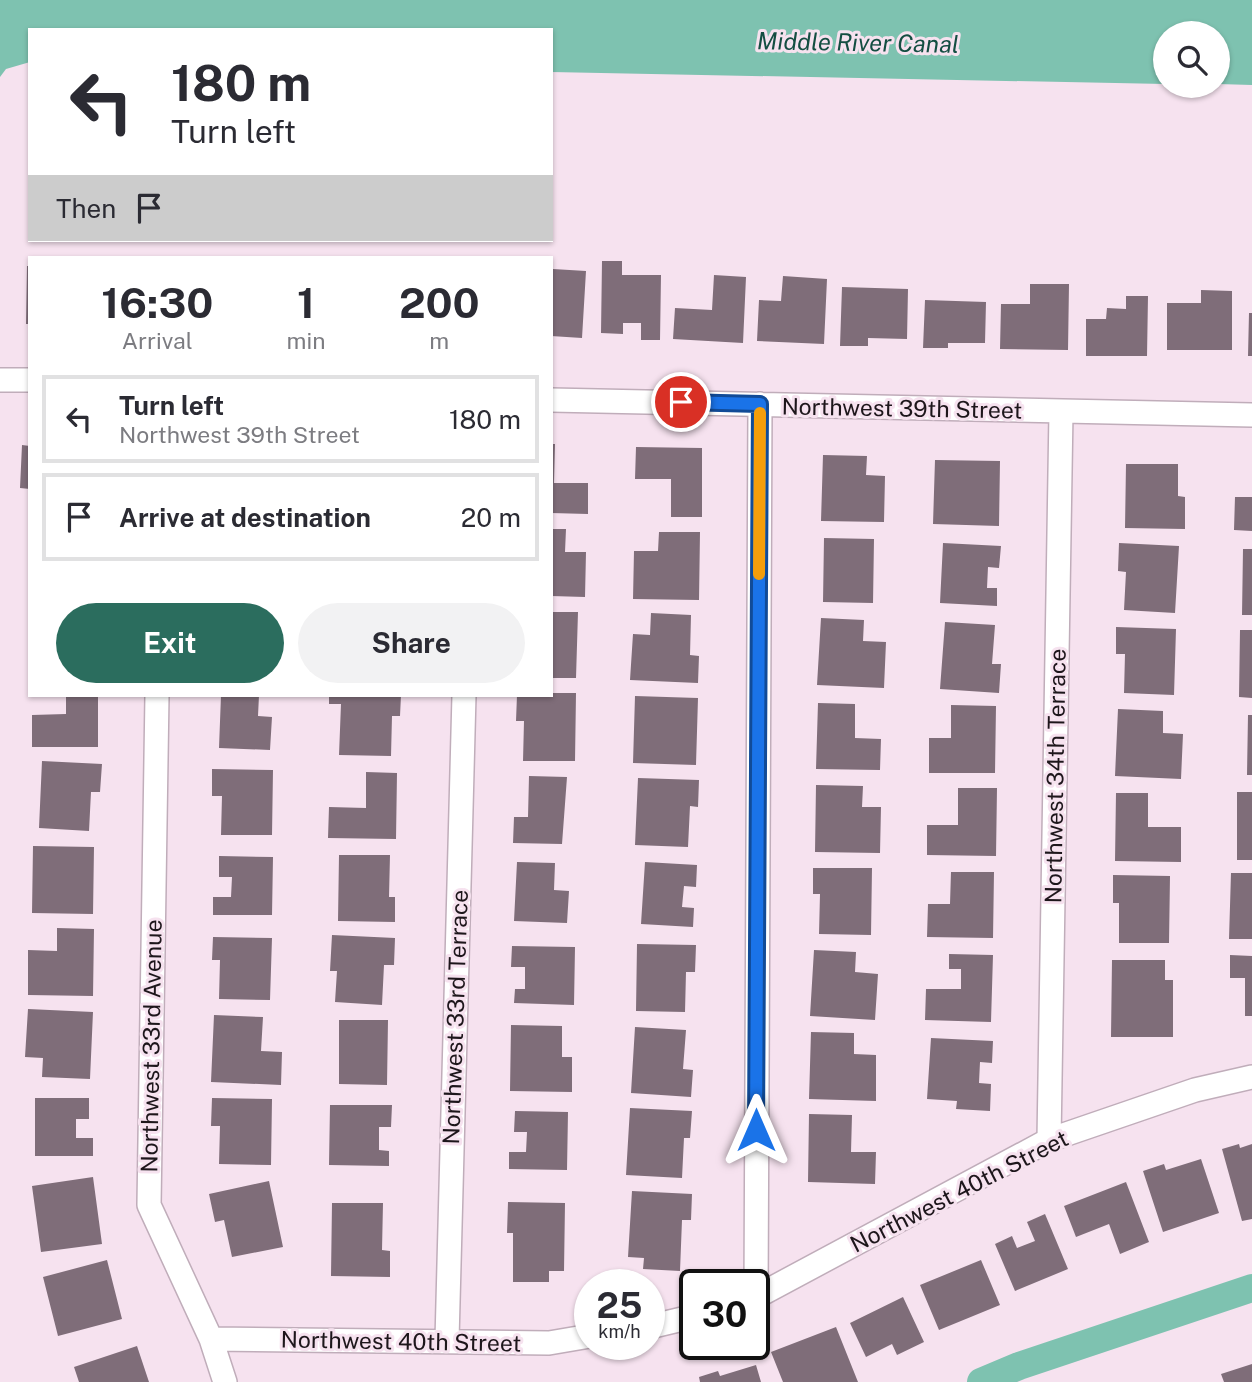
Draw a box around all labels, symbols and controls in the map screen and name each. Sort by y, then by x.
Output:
map controls [1153,21,1230,98]
button: search [1153,21,1230,98]
water label: Middle River Canal [757,26,959,58]
text: 180 m [171,54,311,112]
icon: left [56,56,147,147]
text: Turn left [171,113,296,150]
icon: arrive [130,189,168,227]
text: Then [56,193,116,224]
text: 16:30 [101,278,213,327]
text: 1 [297,278,315,327]
text: 200 [399,278,480,327]
text: Arrival [122,327,193,354]
text: min [287,327,326,354]
text: m [429,327,449,354]
pin [651,372,711,432]
icon: arrive [662,383,700,421]
text: Turn left [119,390,224,421]
street label: Northwest 39th Street [781,392,1023,424]
icon: left [60,400,98,438]
text: 180 m [449,404,521,435]
text: Northwest 39th Street [119,421,360,448]
icon: arrive [60,498,98,536]
text: Arrive at destination [119,502,371,533]
text: 20 m [461,502,521,533]
button: Exit [56,603,284,683]
button: Share [298,603,525,683]
street label: Northwest 34th Terrace [1039,648,1071,904]
street label: Northwest 33rd Terrace [437,889,473,1145]
street label: Northwest 33rd Avenue [135,919,167,1173]
position arrow [719,1093,793,1167]
street label: Northwest 40th Street [846,1124,1072,1258]
speed limit sign: 30 [679,1269,770,1360]
text: 25 [597,1285,642,1326]
text: km/h [598,1321,641,1342]
street label: Northwest 40th Street [280,1325,522,1357]

